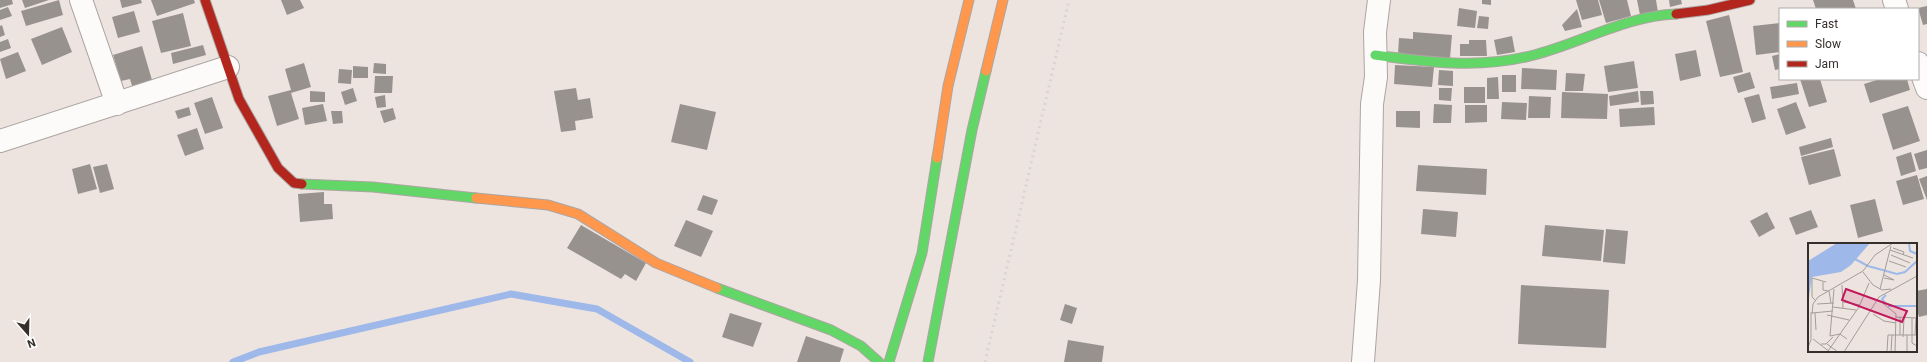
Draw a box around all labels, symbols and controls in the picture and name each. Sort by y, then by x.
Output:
legend [1779,8,1919,80]
text: Fast [1815,17,1838,31]
text: Slow [1815,37,1841,51]
text: Jam [1815,57,1839,71]
inset map [1808,243,1917,352]
north arrow [8,314,48,354]
text: N [25,335,37,350]

